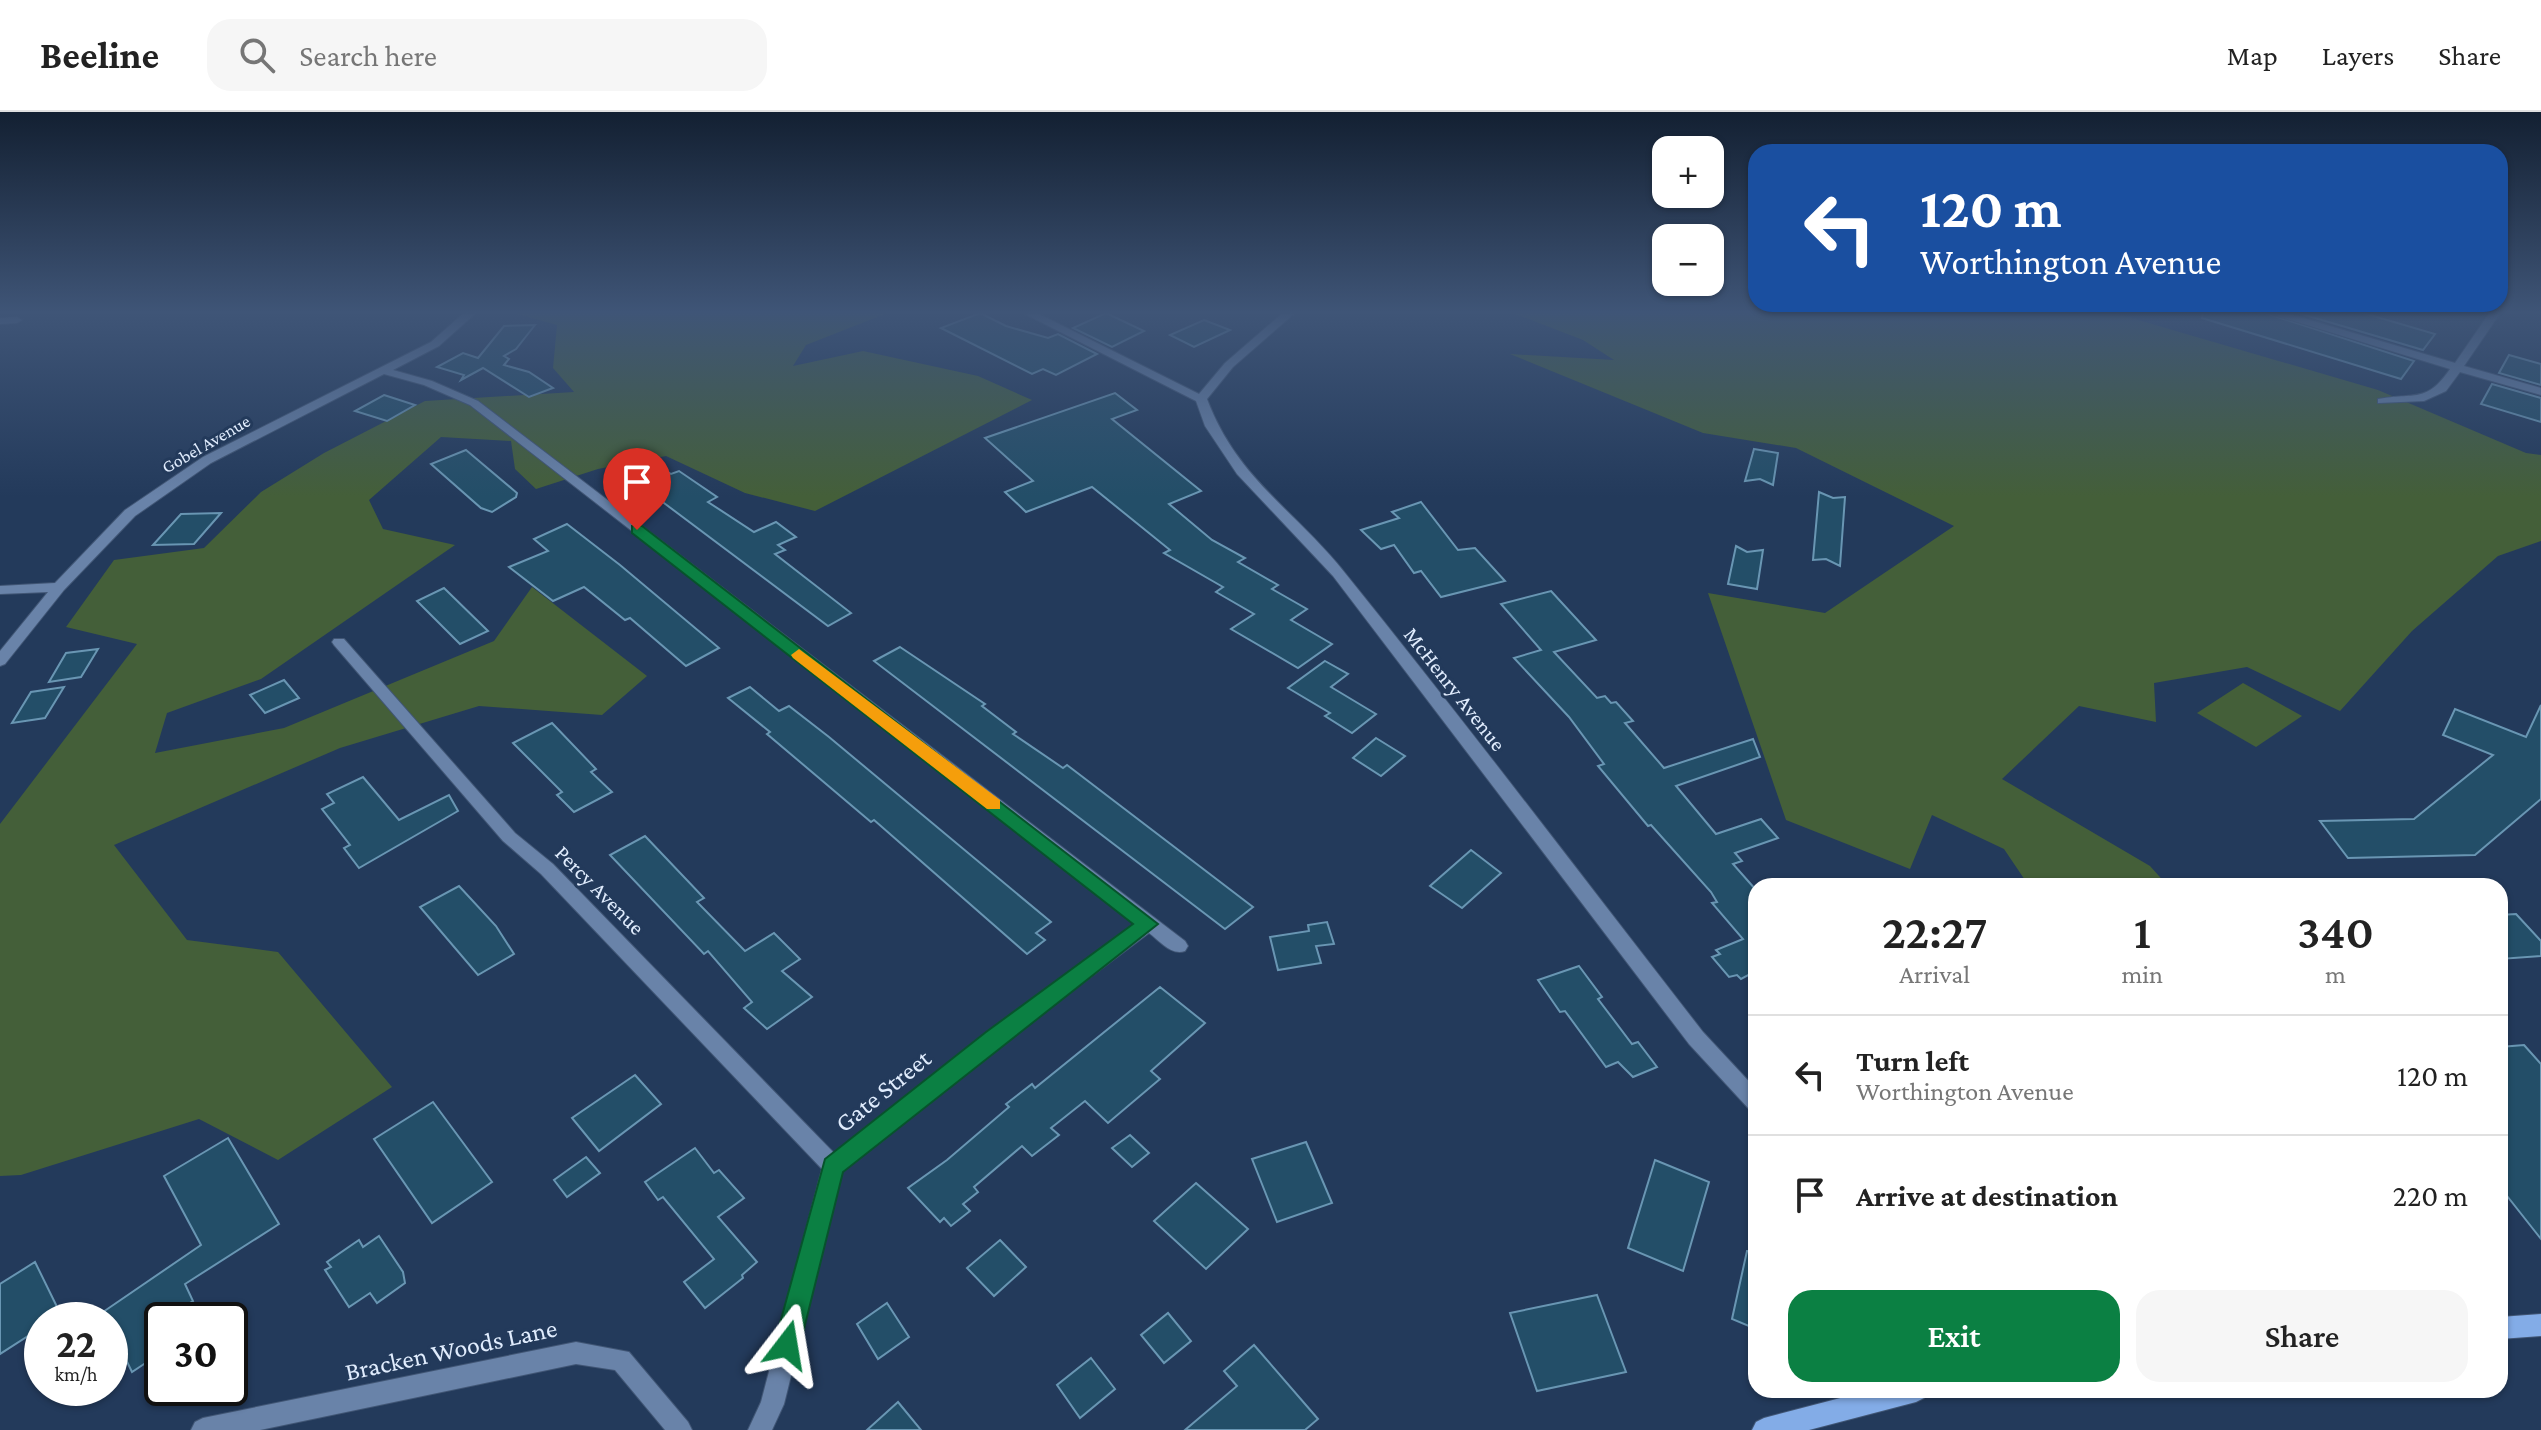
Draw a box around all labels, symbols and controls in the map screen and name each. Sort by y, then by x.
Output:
search box [207,19,767,91]
icon: search [235,33,279,77]
text: Beeline [40,34,159,76]
text: Search here [299,39,437,72]
text: Map [2227,40,2278,71]
text: Layers [2322,40,2394,71]
text: Share [2438,40,2501,71]
map controls [1652,136,1724,296]
button: + [1652,136,1724,208]
icon: left [1788,176,1892,280]
text: 120 m [1920,177,2062,239]
button: − [1652,224,1724,296]
text: Worthington Avenue [1920,242,2221,282]
street label: Gobel Avenue [158,411,254,477]
pin [603,448,671,530]
icon: arrive [615,460,659,504]
street label: McHenry Avenue [1399,622,1511,756]
street label: Percy Avenue [550,840,650,940]
text: 22:27 [1882,905,1987,958]
text: 1 [2134,905,2151,958]
text: 340 [2297,905,2374,958]
text: Arrival [1899,960,1970,989]
text: min [2121,960,2163,989]
text: m [2325,960,2346,989]
street label: Gate Street [830,1044,937,1138]
text: Turn left [1856,1044,1969,1077]
icon: left [1788,1053,1832,1097]
text: 120 m [2397,1059,2468,1092]
text: Worthington Avenue [1856,1077,2074,1106]
icon: arrive [1788,1173,1832,1217]
text: Arrive at destination [1856,1179,2118,1212]
text: 220 m [2393,1179,2468,1212]
button: Exit [1788,1290,2120,1382]
button: Share [2136,1290,2468,1382]
speed limit sign: 30 [144,1302,248,1406]
position arrow [745,1303,829,1387]
street label: Bracken Woods Lane [342,1313,560,1387]
text: 22 [56,1321,96,1366]
text: km/h [54,1363,98,1385]

